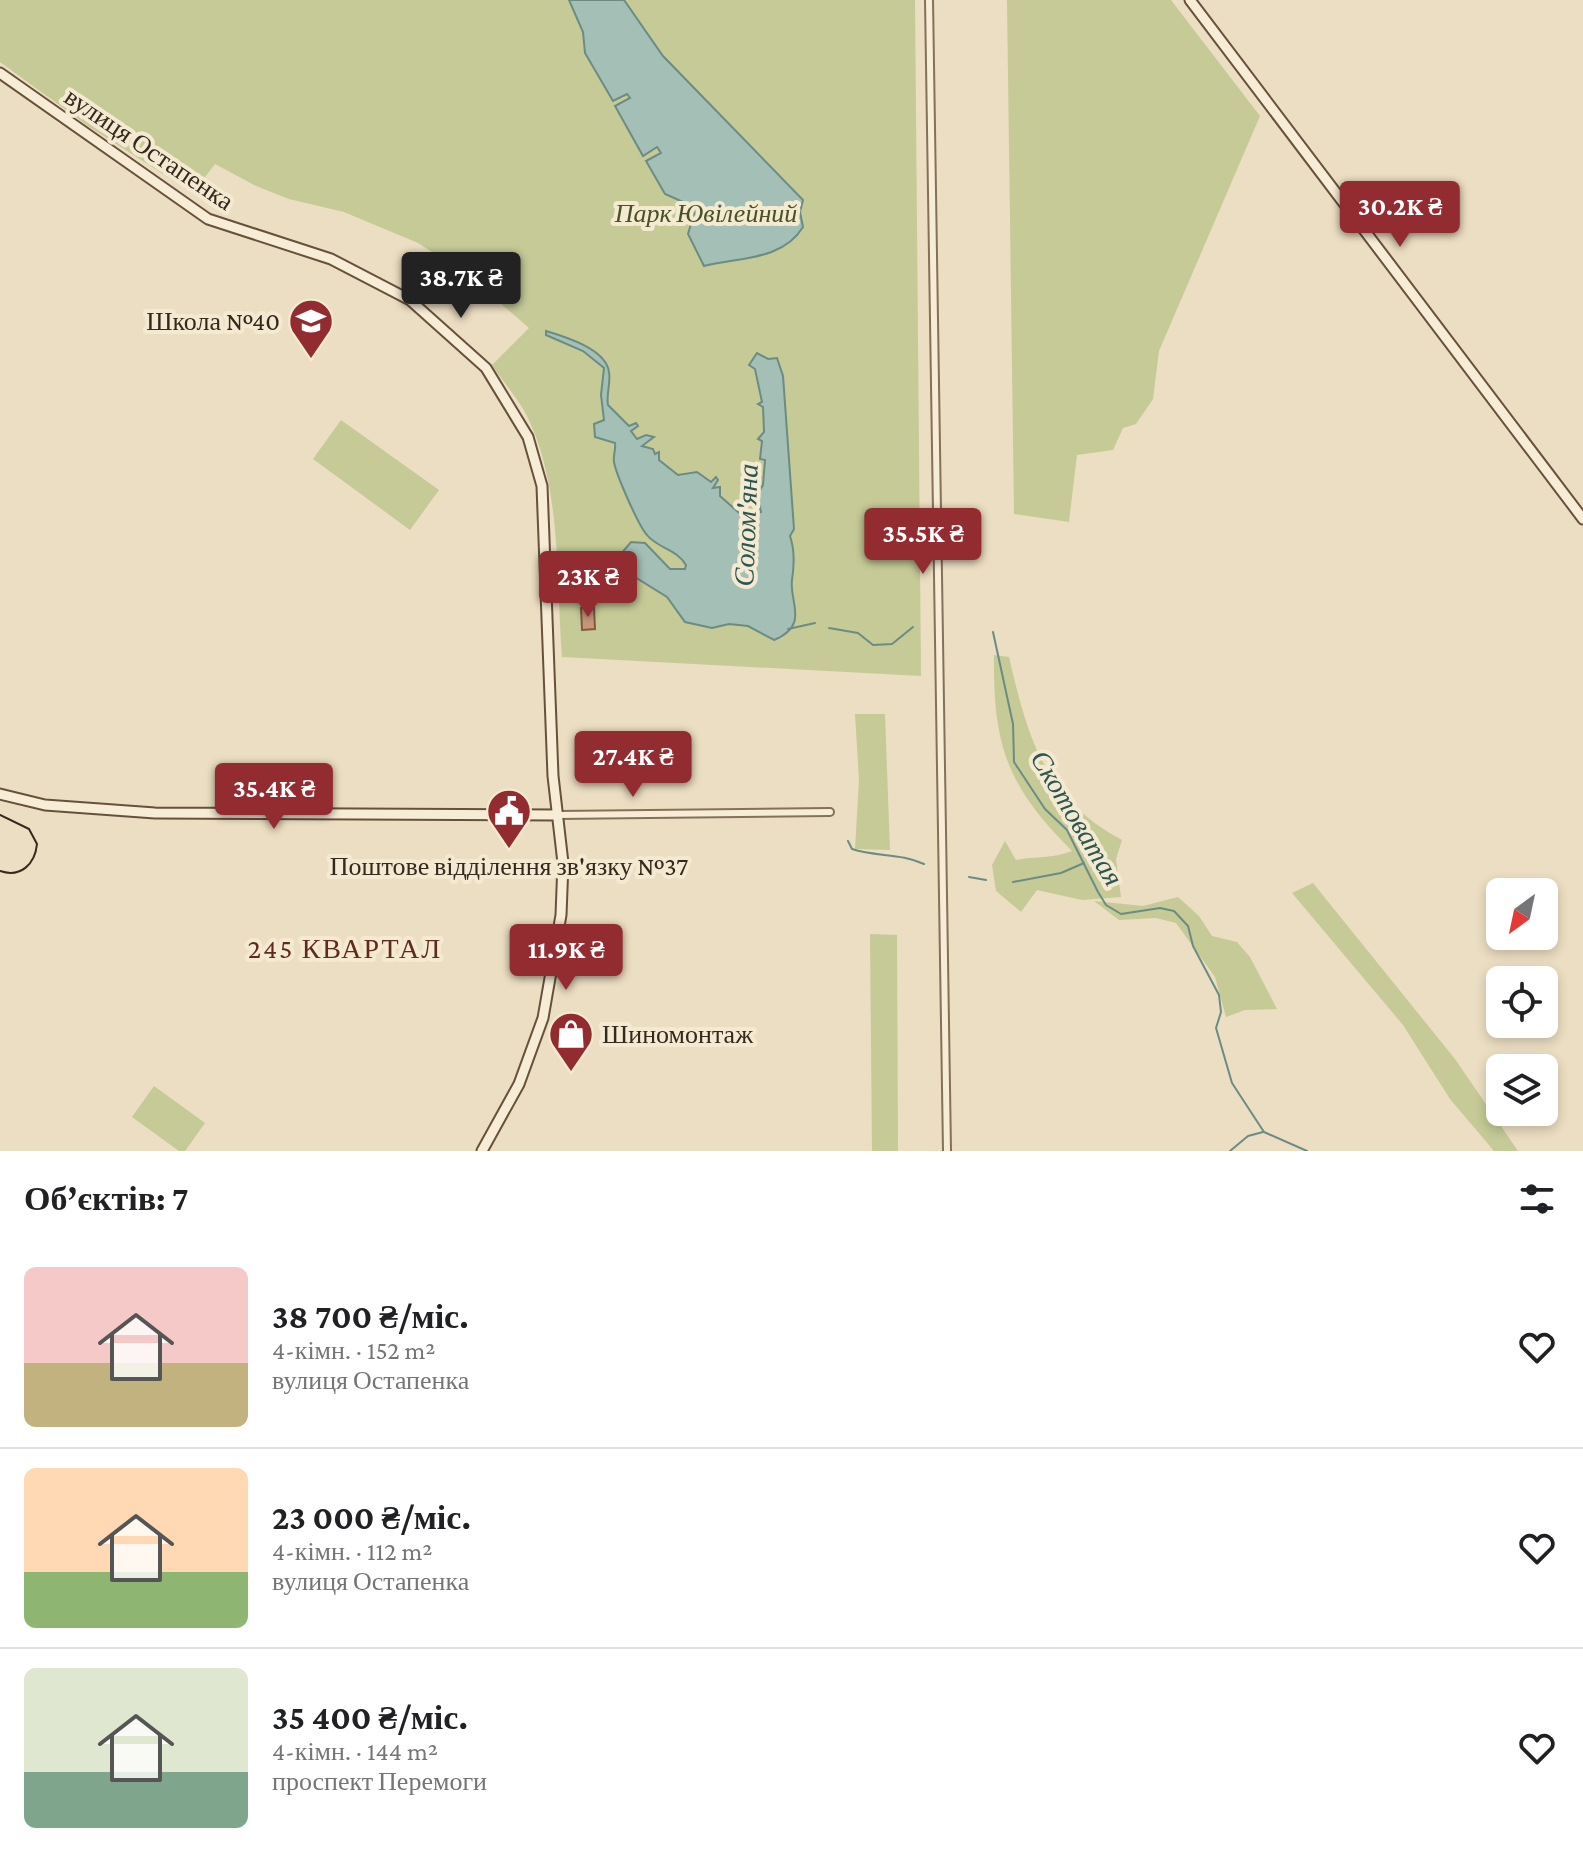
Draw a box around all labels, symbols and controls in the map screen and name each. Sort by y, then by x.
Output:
street label: вулиця Остапенка [59,82,239,216]
pin: 30.2K ₴ [1326,181,1474,249]
text: 30.2K ₴ [1358,192,1442,221]
park label: Парк Ювілейний [614,199,797,228]
pin: 38.7K ₴ [387,252,535,320]
text: 38.7K ₴ [420,263,502,292]
school or university icon: Школа №40 [287,297,335,360]
place label: Школа №40 [146,307,280,336]
water label: Солом'яна [728,463,764,587]
pin: 35.5K ₴ [849,508,997,576]
text: 35.5K ₴ [882,519,964,548]
pin: 23K ₴ [532,551,644,619]
text: 23K ₴ [557,562,619,591]
pin: 27.4K ₴ [559,731,707,799]
text: 27.4K ₴ [593,742,673,771]
water label: Скотоватая [1024,745,1130,891]
pin: 35.4K ₴ [200,763,348,831]
text: 35.4K ₴ [233,774,315,803]
public building icon: Поштове відділення зв'язку №37 [485,787,533,850]
place label: Поштове відділення зв'язку №37 [330,852,688,881]
north arrow [1486,878,1558,950]
map controls [1486,878,1558,1126]
pin: 11.9K ₴ [492,924,640,992]
district label: 245 КВАРТАЛ [248,933,442,964]
text: 11.9K ₴ [528,935,604,964]
button: locate [1486,966,1558,1038]
shop icon: Шиномонтаж [547,1010,595,1073]
place label: Шиномонтаж [602,1020,754,1049]
button: layers [1486,1054,1558,1126]
icon: filters [1515,1177,1559,1221]
text: Об’єктів: 7 [24,1180,189,1217]
text: 38 700 ₴/міс. [272,1298,469,1335]
icon: home [88,1299,184,1395]
icon: heart [1515,1325,1559,1369]
text: 4-кімн. · 152 m² [272,1336,436,1365]
text: вулиця Остапенка [272,1366,469,1395]
text: 23 000 ₴/міс. [272,1499,471,1536]
icon: home [88,1500,184,1596]
icon: heart [1515,1526,1559,1570]
text: 4-кімн. · 112 m² [272,1537,433,1566]
text: вулиця Остапенка [272,1567,469,1596]
text: 35 400 ₴/міс. [272,1699,468,1736]
icon: home [88,1700,184,1796]
icon: heart [1515,1726,1559,1770]
text: 4-кімн. · 144 m² [272,1737,438,1766]
text: проспект Перемоги [272,1767,487,1796]

